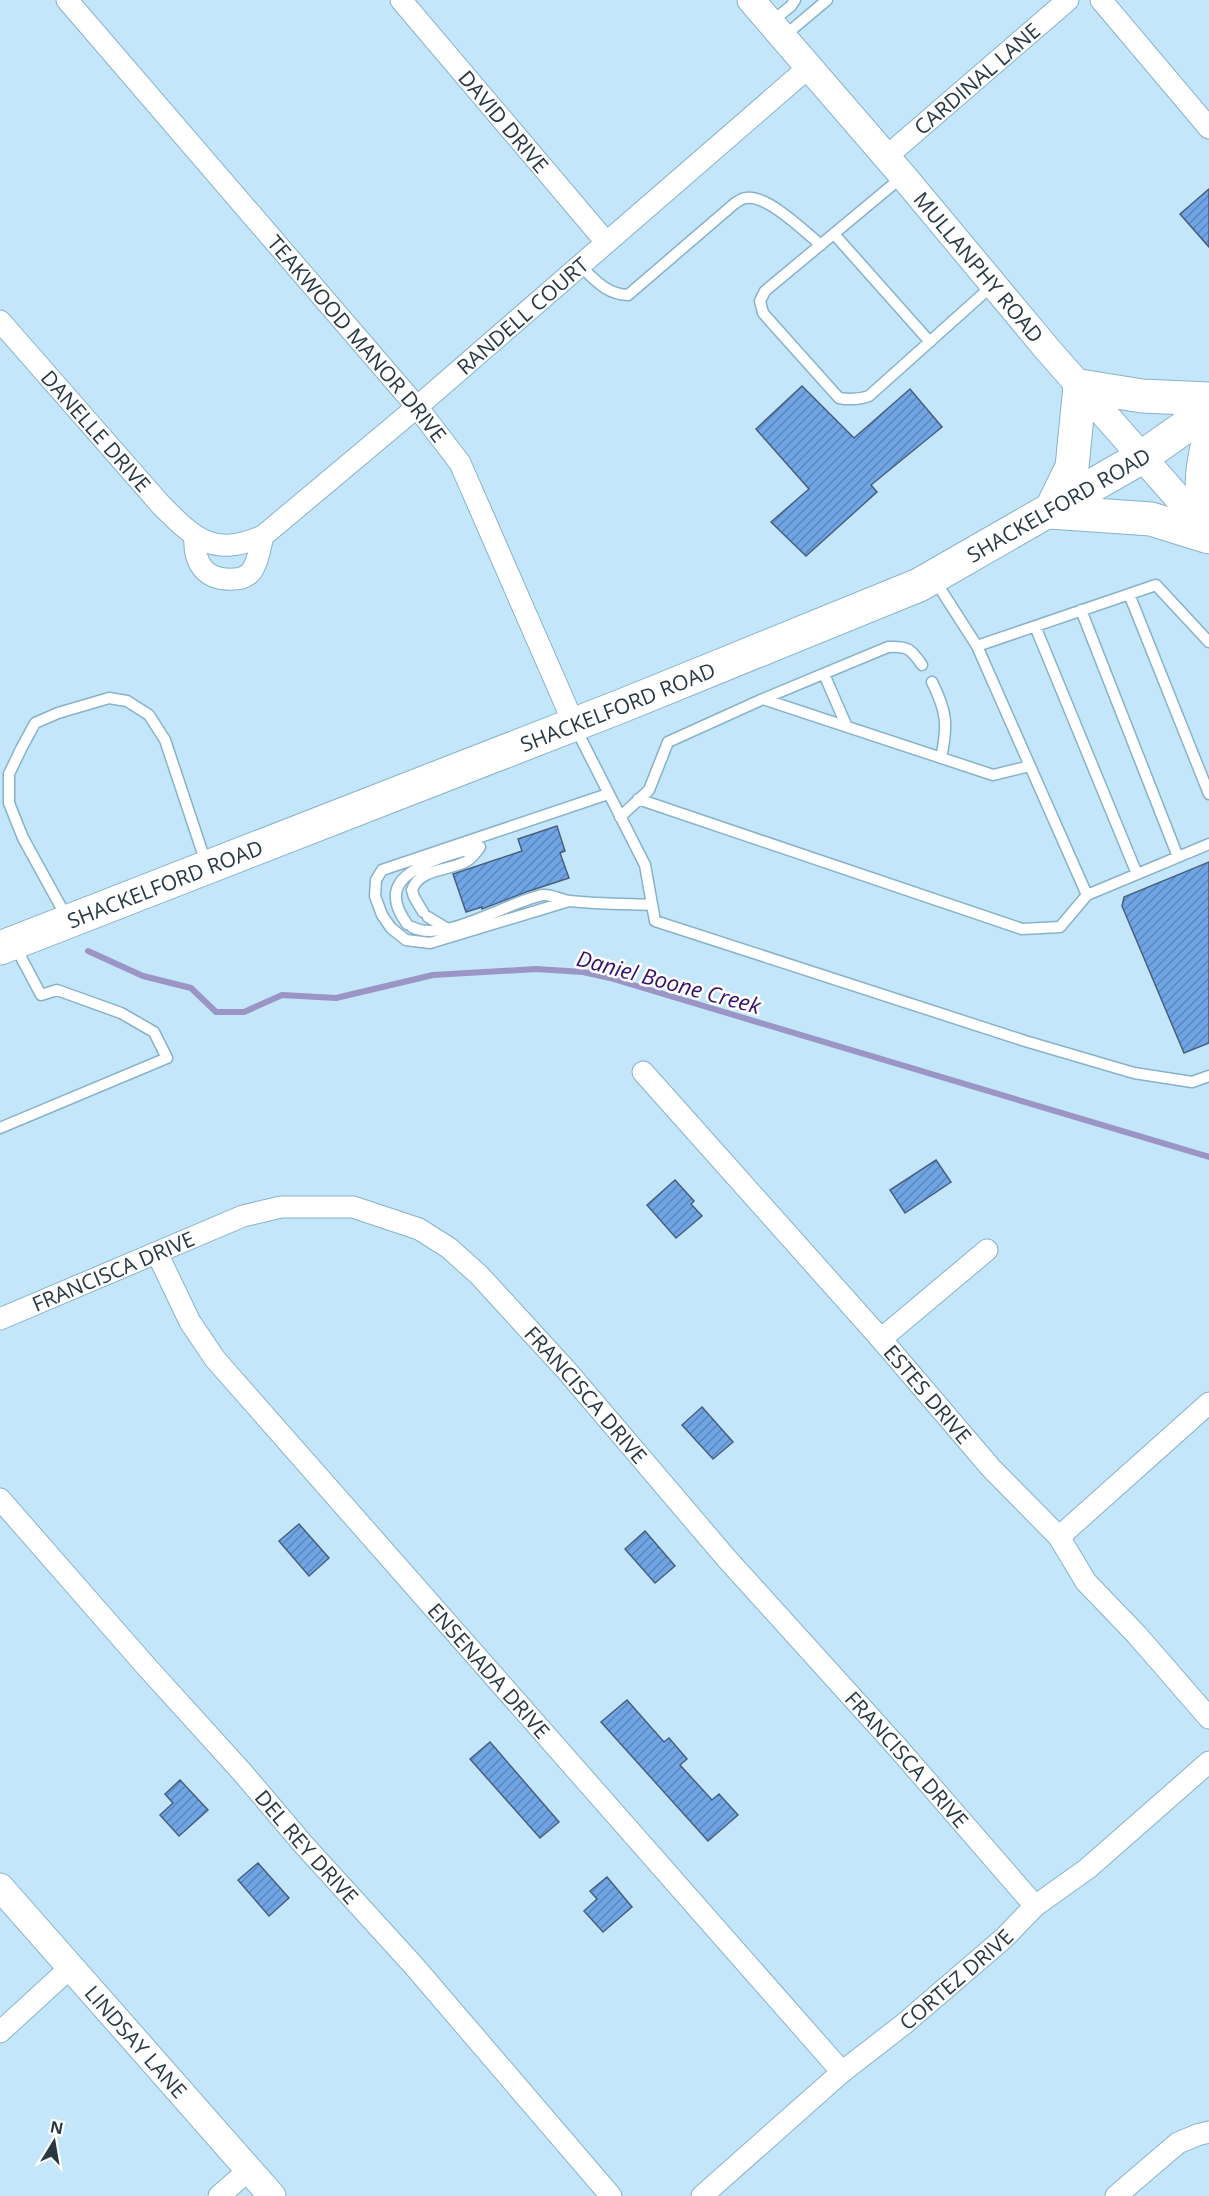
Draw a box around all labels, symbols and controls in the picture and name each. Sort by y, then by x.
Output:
street label: CARDINAL LANE [908,16,1046,141]
street label: DAVID DRIVE [452,64,555,178]
street label: MULLANPHY ROAD [908,186,1050,348]
street label: TEAKWOOD MANOR DRIVE [261,229,453,448]
street label: RANDELL COURT [451,250,595,380]
street label: DANELLE DRIVE [35,364,157,498]
street label: SHACKELFORD ROAD [961,441,1156,569]
street label: SHACKELFORD ROAD [516,655,719,758]
street label: SHACKELFORD ROAD [63,833,267,935]
water label: Daniel Boone Creek [574,942,765,1020]
street label: FRANCISCA DRIVE [28,1224,199,1318]
street label: FRANCISCA DRIVE [518,1320,654,1469]
street label: ESTES DRIVE [878,1339,978,1449]
street label: ENSENADA DRIVE [422,1597,556,1744]
street label: FRANCISCA DRIVE [839,1685,975,1834]
street label: DEL REY DRIVE [249,1784,365,1910]
street label: CORTEZ DRIVE [893,1923,1019,2036]
street label: LINDSAY LANE [79,1979,193,2104]
north arrow [24,2112,84,2172]
text: N [48,2115,65,2139]

